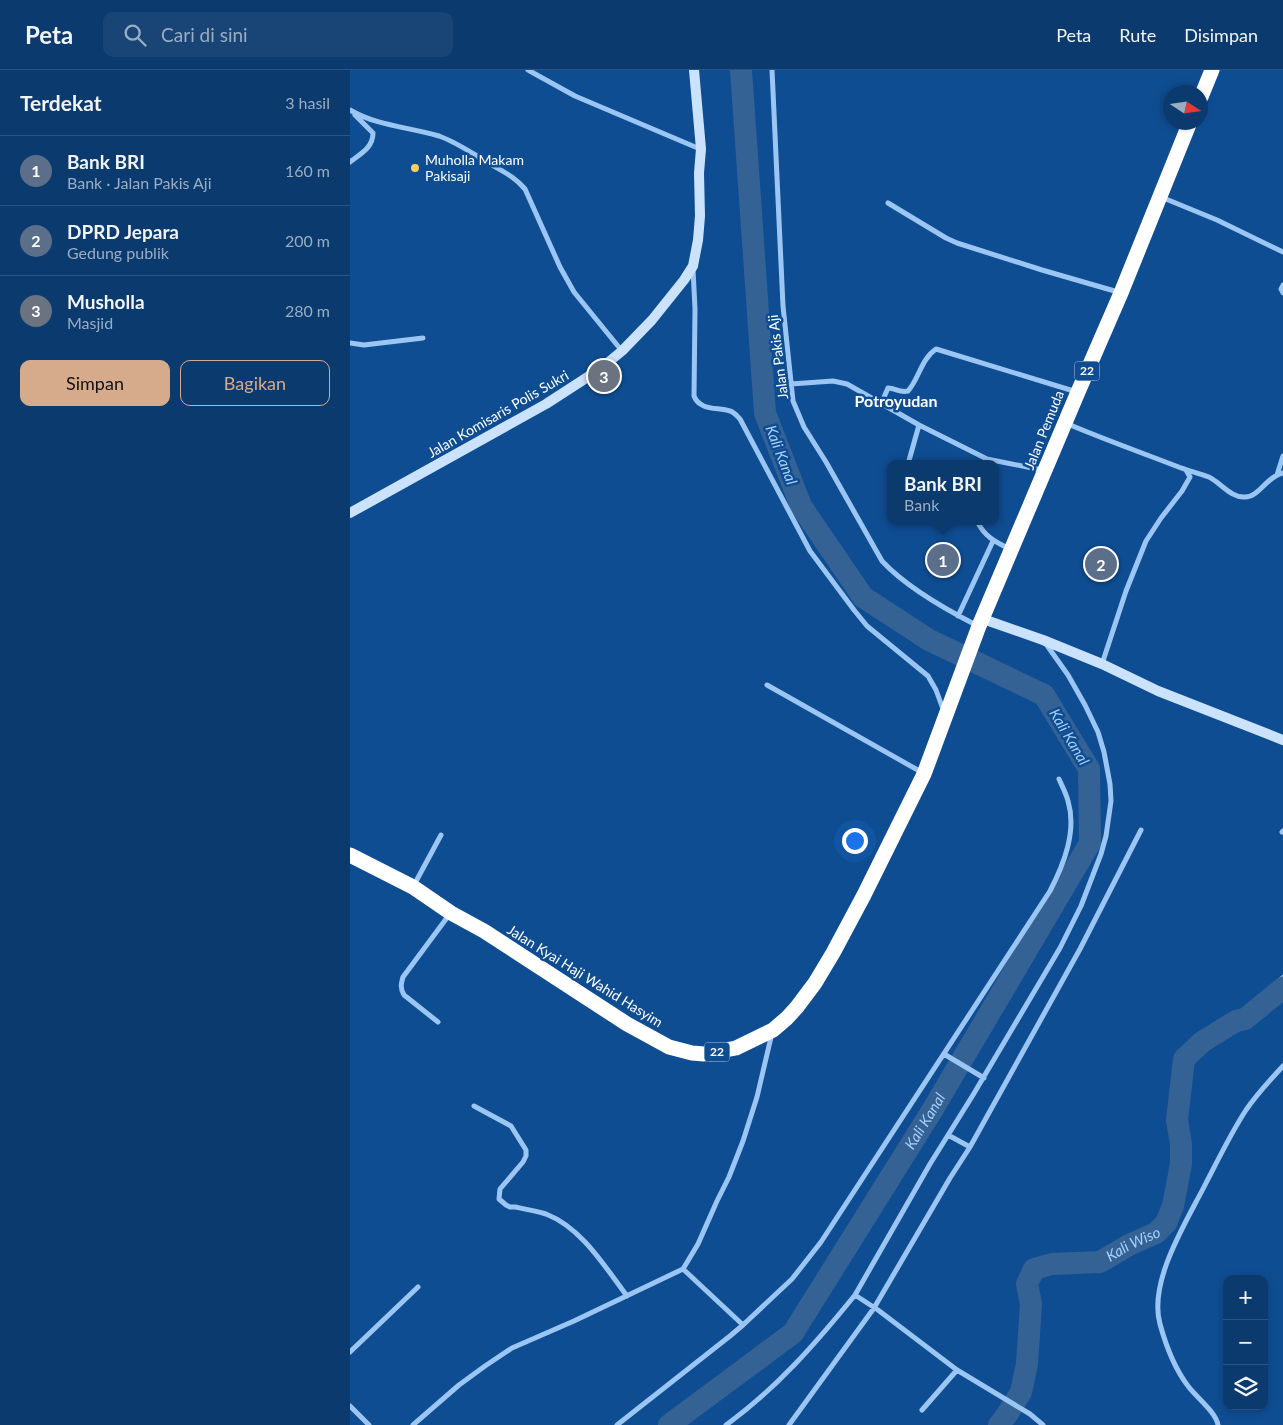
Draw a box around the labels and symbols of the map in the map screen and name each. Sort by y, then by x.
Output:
north arrow [1163,85,1208,130]
place label: Muholla Makam Pakisaji [425,151,524,184]
marker: Muholla Makam Pakisaji [409,162,421,174]
street label: Jalan Pakis Aji [764,314,791,400]
pin: 3 [588,357,620,395]
road number: 22 [1074,362,1100,380]
street label: Jalan Komisaris Polis Sukri [424,366,571,461]
street label: Jalan Pemuda [1020,388,1067,472]
district label: Potroyudan [855,391,937,410]
water label: Kali Kanal [762,422,802,488]
pin: 1 [927,541,959,579]
pin: 2 [1085,545,1117,583]
water label: Kali Kanal [1046,705,1094,768]
your location [842,828,868,854]
street label: Jalan Kyai Haji Wahid Hasyim [504,921,666,1030]
road number: 22 [704,1042,730,1062]
water label: Kali Kanal [900,1089,949,1152]
water label: Kali Wiso [1102,1222,1163,1264]

